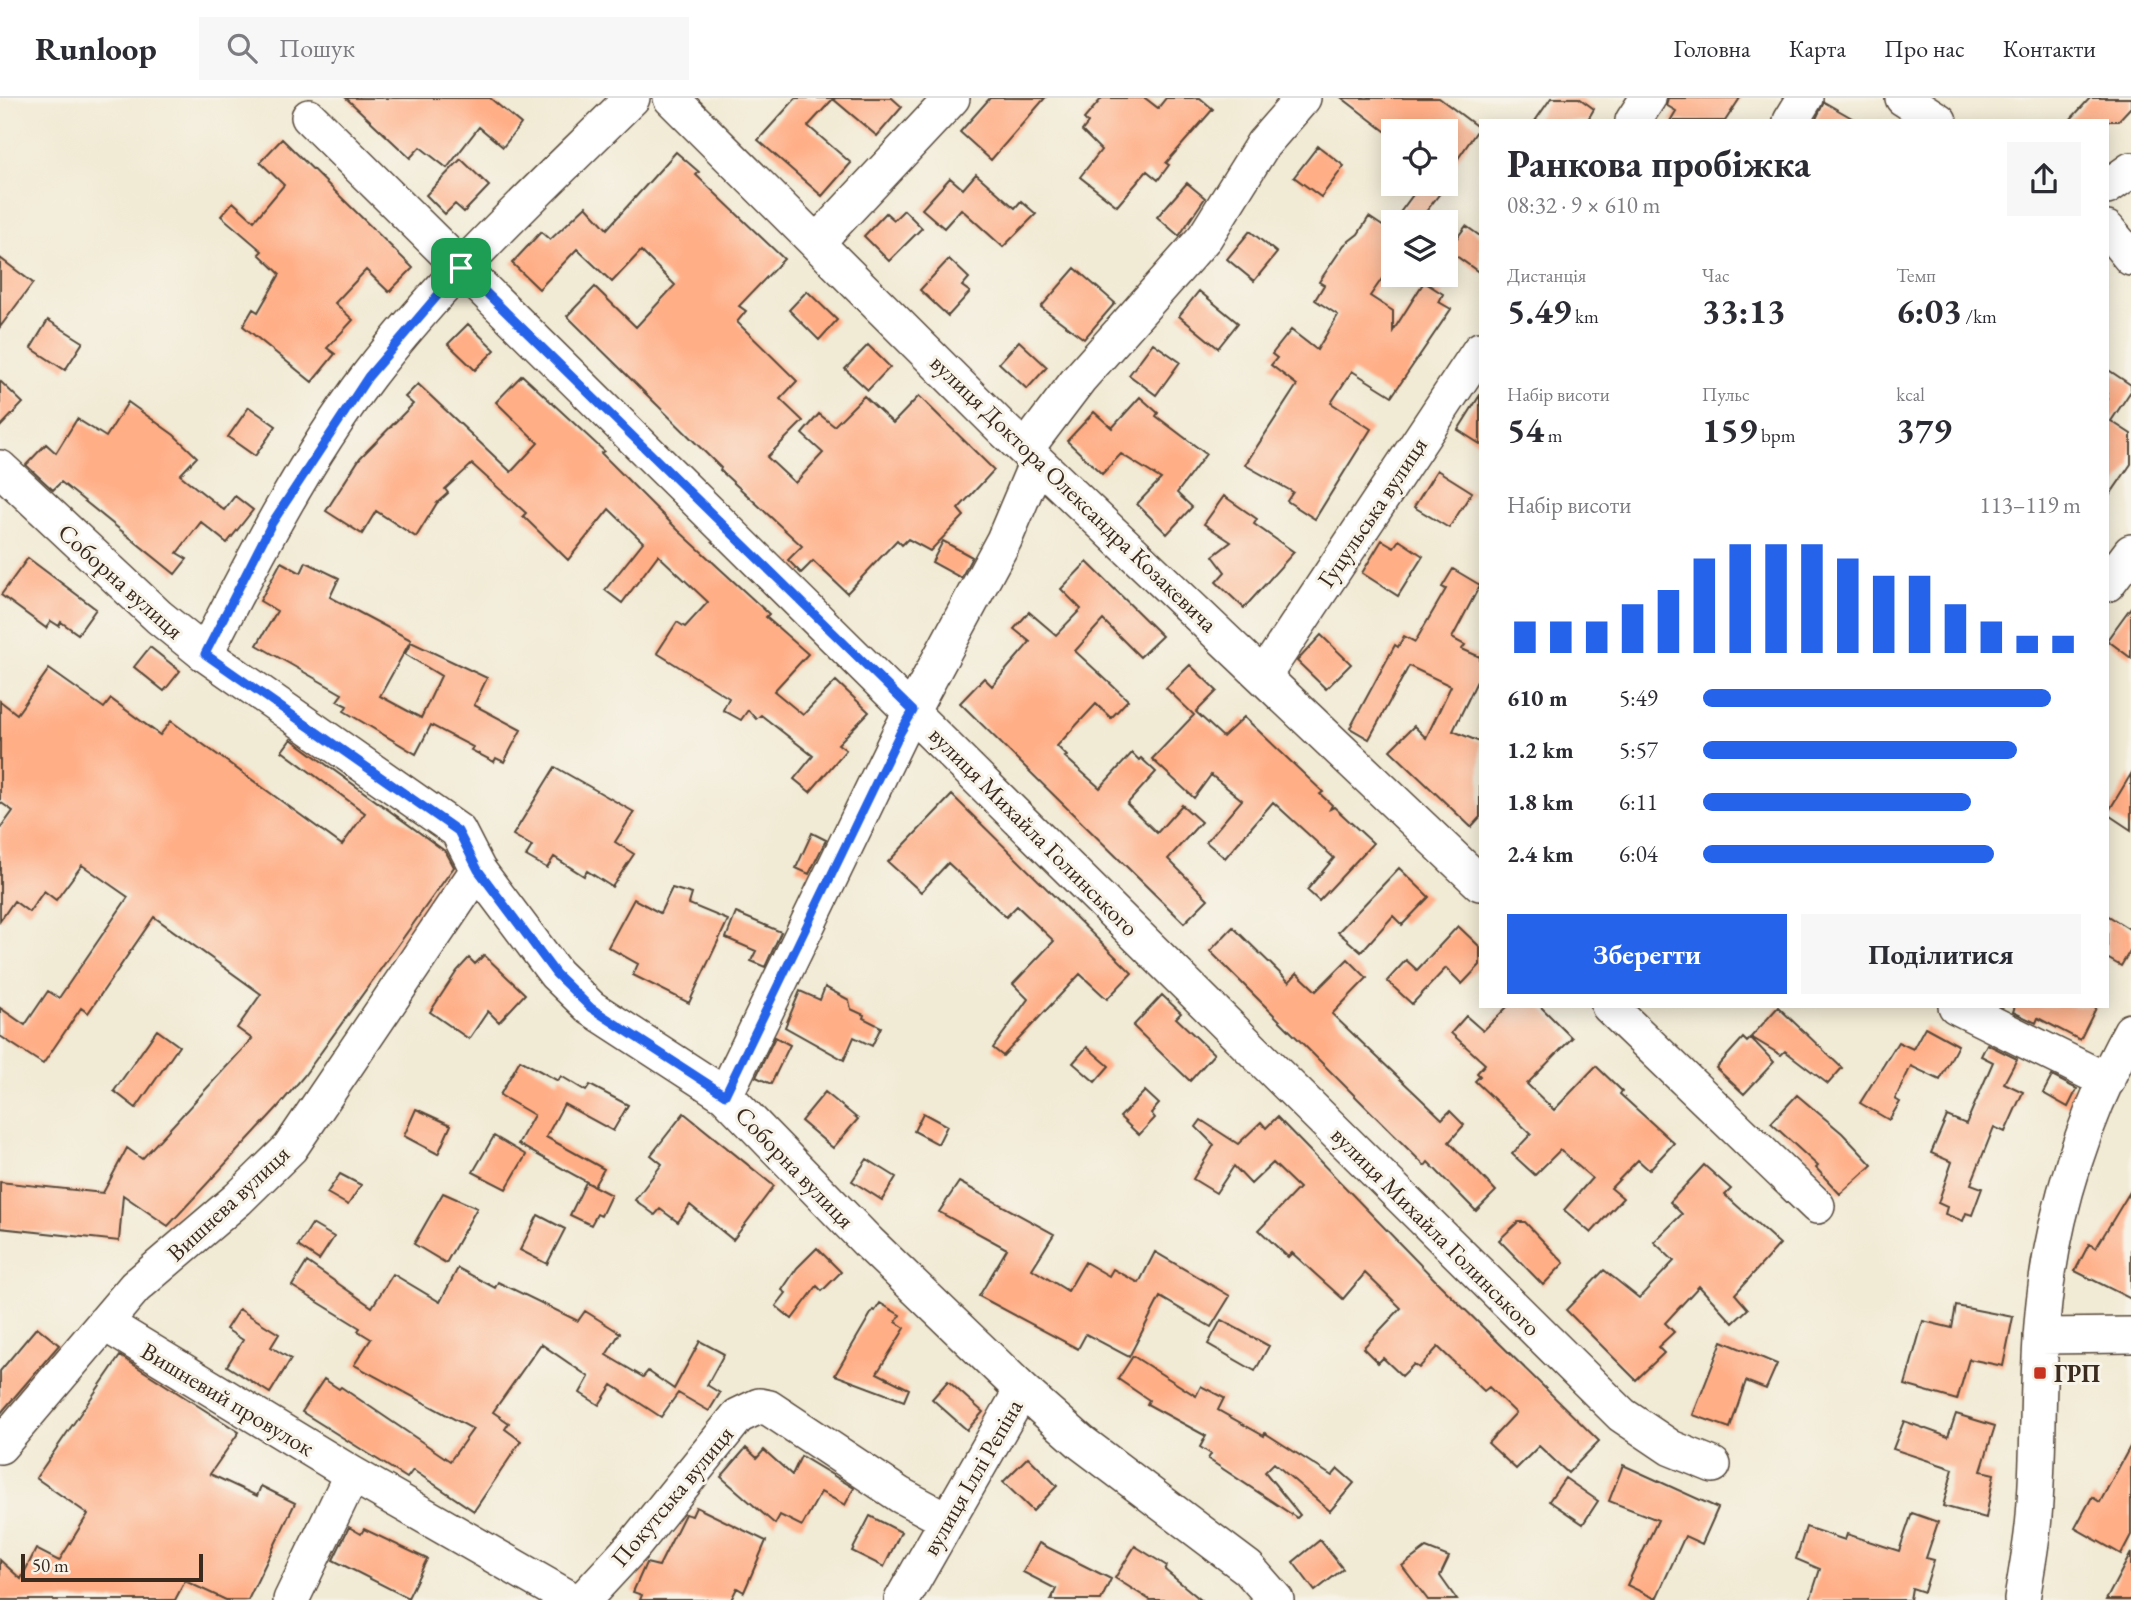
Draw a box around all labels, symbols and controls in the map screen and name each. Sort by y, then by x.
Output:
search box [199,17,689,80]
text: Runloop [35,27,157,70]
icon: search [223,29,261,67]
text: Пошук [279,31,355,65]
text: Головна [1673,33,1751,64]
text: Карта [1789,33,1846,64]
text: Про нас [1884,33,1965,64]
text: Контакти [2003,33,2096,64]
map controls [1381,119,1458,287]
button: locate [1381,119,1458,196]
text: Ранкова пробіжка [1507,139,1811,188]
button: share [2007,142,2081,216]
text: 08:32 · 9 × 610 m [1507,190,1660,220]
button: layers [1381,210,1458,287]
pin [431,238,491,298]
icon: arrive [442,249,480,287]
text: Дистанція [1507,263,1586,288]
text: Час [1702,263,1730,288]
text: Темп [1896,263,1936,288]
text: 5.49 [1507,288,1571,333]
text: 33:13 [1702,288,1786,333]
text: 6:03 [1896,288,1962,333]
text: km [1571,304,1599,329]
text: /km [1962,304,1997,329]
street label: вулиця Доктора Олександра Козакевича [924,347,1225,639]
text: Набір висоти [1507,382,1610,407]
text: Пульс [1702,382,1750,407]
text: kcal [1896,382,1925,407]
text: 54 [1507,407,1544,452]
text: 159 [1702,407,1757,452]
text: 379 [1896,407,1952,452]
text: m [1544,423,1563,448]
text: bpm [1757,423,1795,448]
street label: Гуцульська вулиця [1310,431,1434,593]
text: Набір висоти [1507,490,1631,520]
text: 113–119 m [1980,490,2081,520]
street label: Соборна вулиця [52,516,190,646]
text: 610 m [1507,683,1568,713]
text: 5:49 [1619,683,1658,713]
street label: вулиця Михайла Голинського [922,719,1146,943]
text: 1.2 km [1507,735,1574,765]
text: 5:57 [1619,735,1658,765]
text: 1.8 km [1507,787,1574,817]
text: 6:11 [1619,787,1658,817]
text: 2.4 km [1507,839,1574,869]
text: 6:04 [1619,839,1658,869]
button: Зберегти [1507,914,1787,994]
button: Поділитися [1801,914,2081,994]
street label: Соборна вулиця [729,1099,861,1235]
street label: вулиця Михайла Голинського [1324,1119,1548,1343]
street label: Вишнева вулиця [160,1138,296,1268]
street label: Вишневий провулок [136,1335,321,1463]
place label: ГРП [2054,1358,2100,1389]
marker: ГРП [2032,1365,2048,1381]
street label: вулиця Іллі Рєпіна [915,1393,1029,1561]
street label: Покутська вулиця [604,1419,740,1573]
scale bar [21,1551,203,1583]
text: 50 m [32,1553,69,1578]

